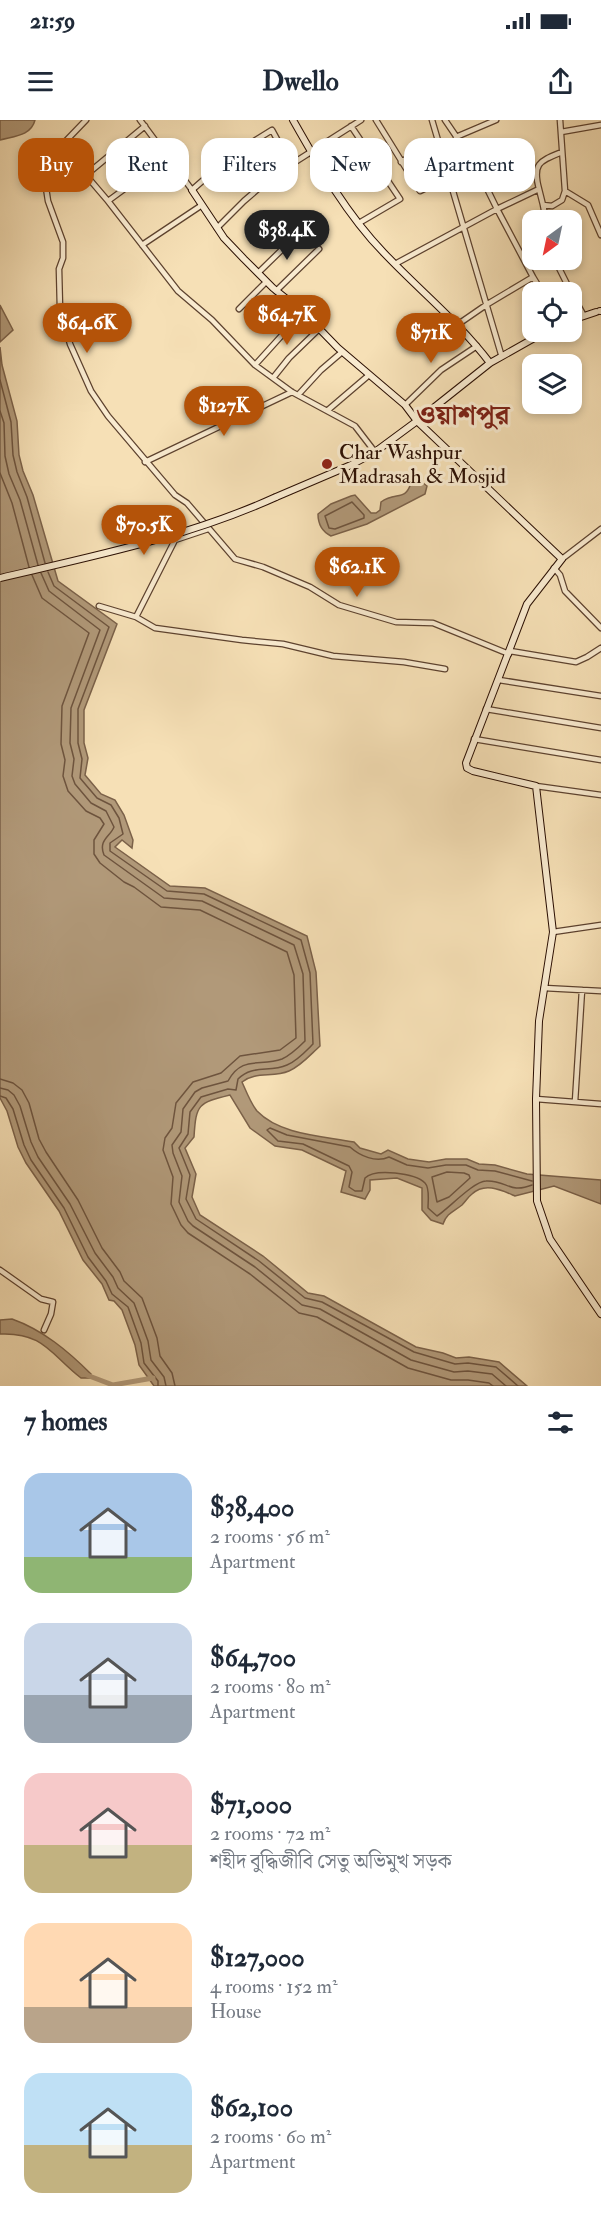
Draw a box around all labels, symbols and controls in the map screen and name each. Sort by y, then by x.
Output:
text: 21:59 [30,7,75,35]
icon: menu [24,65,57,98]
text: Dwello [262,65,339,98]
icon: share [544,65,577,98]
chip: Buy [18,138,94,192]
chip: Rent [106,138,189,192]
chip: Filters [201,138,298,192]
chip: New [310,138,392,192]
chip: Apartment [404,138,535,192]
pin: $38.4K [238,210,336,261]
north arrow [522,210,582,270]
map controls [522,210,582,414]
text: $38.4K [258,217,316,242]
button: locate [522,282,582,342]
pin: $64.7K [238,295,336,346]
text: $64.7K [258,302,316,327]
pin: $64.6K [38,303,136,354]
text: $64.6K [57,310,117,335]
pin: $71K [395,313,467,364]
text: $71K [410,320,452,345]
button: layers [522,354,582,414]
pin: $127K [182,386,266,437]
text: $127K [198,393,250,418]
district label: ওয়াশপুর [416,399,511,432]
place label: Char Washpur Madrasah & Mosjid [339,439,506,490]
marker: Char Washpur Madrasah & Mosjid [320,457,334,471]
pin: $70.5K [95,505,193,556]
text: $70.5K [115,512,173,537]
pin: $62.1K [308,547,406,598]
text: $62.1K [329,554,385,579]
text: 7 homes [24,1406,107,1438]
icon: filters [544,1406,577,1439]
text: $38,400 [210,1492,294,1524]
icon: home [72,1497,144,1569]
text: 2 rooms · 56 m² [210,1524,330,1549]
text: Apartment [210,1549,295,1574]
text: $64,700 [210,1642,296,1674]
icon: home [72,1647,144,1719]
text: 2 rooms · 80 m² [210,1674,331,1699]
text: Apartment [210,1699,295,1724]
text: $71,000 [210,1789,292,1821]
icon: home [72,1797,144,1869]
text: 2 rooms · 72 m² [210,1821,330,1846]
text: শহীদ বুদ্ধিজীবি সেতু অভিমুখ সড়ক [210,1849,452,1874]
text: $127,000 [210,1942,305,1974]
icon: home [72,1947,144,2019]
text: 4 rooms · 152 m² [210,1974,338,1999]
text: House [210,1999,261,2024]
text: $62,100 [210,2092,293,2124]
icon: home [72,2097,144,2169]
text: 2 rooms · 60 m² [210,2124,331,2149]
text: Apartment [210,2149,295,2174]

